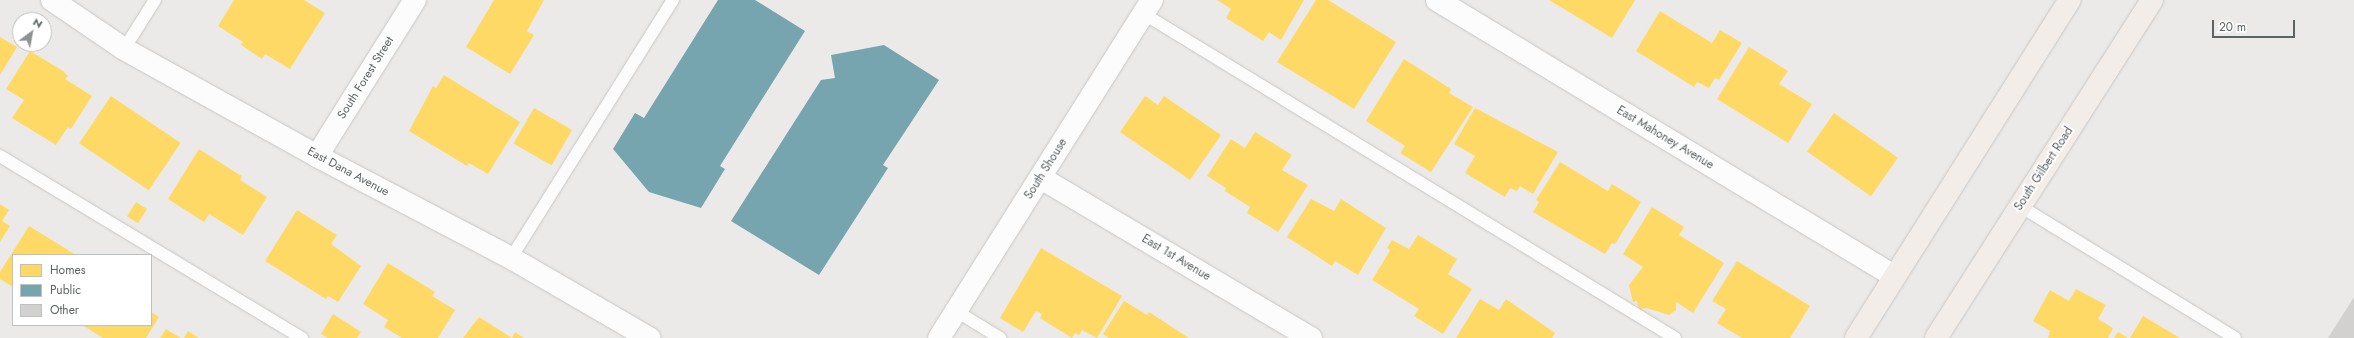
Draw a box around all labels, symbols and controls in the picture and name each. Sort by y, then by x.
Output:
north arrow [12,12,52,52]
scale bar [2214,12,2297,38]
text: N [30,14,46,32]
text: 20 m [2219,18,2246,36]
street label: South Forest Street [335,34,397,122]
street label: East Mahoney Avenue [1614,103,1716,173]
street label: South Gilbert Road [2012,124,2076,214]
street label: South Shouse [1022,136,1070,202]
street label: East Dana Avenue [305,144,391,200]
street label: East 1st Avenue [1139,232,1213,284]
legend [12,254,152,326]
text: Homes [50,261,86,279]
text: Public [50,281,81,299]
text: Other [50,301,79,319]

